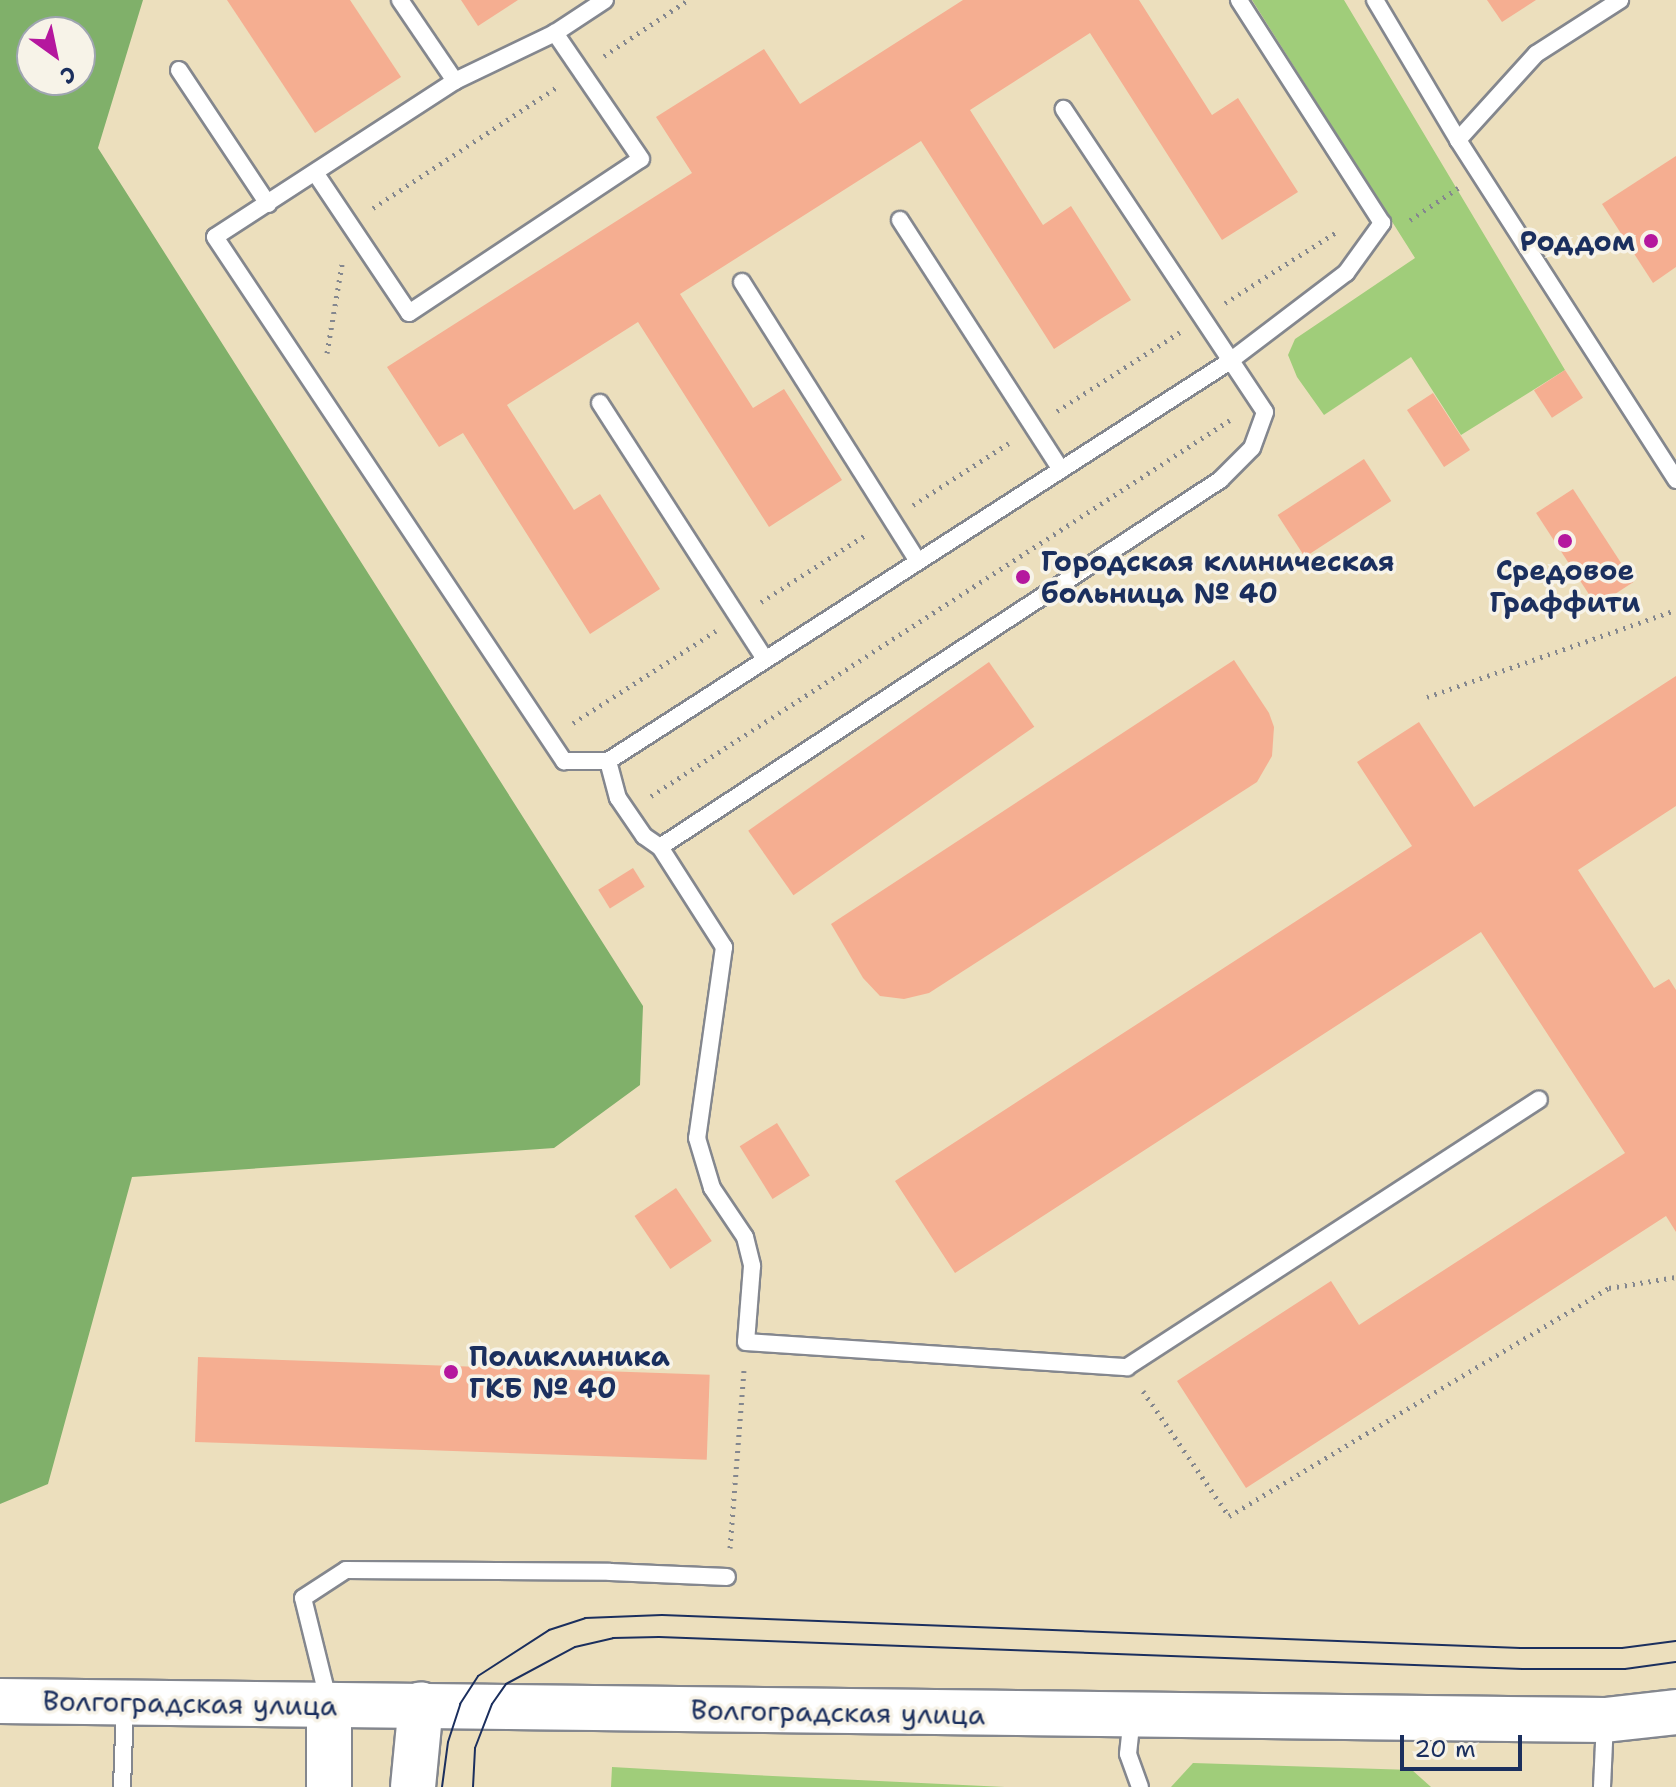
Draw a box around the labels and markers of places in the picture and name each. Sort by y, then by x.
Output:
place label: Роддом [1520,224,1635,258]
marker: Роддом [1642,232,1660,250]
marker: Средовое Граффити [1556,532,1574,550]
place label: Городская клиническая больница № 40 [1041,544,1395,610]
place label: Средовое Граффити [1490,553,1640,619]
marker: Городская клиническая больница № 40 [1012,566,1034,588]
place label: Поликлиника ГКБ № 40 [469,1339,670,1405]
marker: Поликлиника ГКБ № 40 [440,1361,462,1383]

